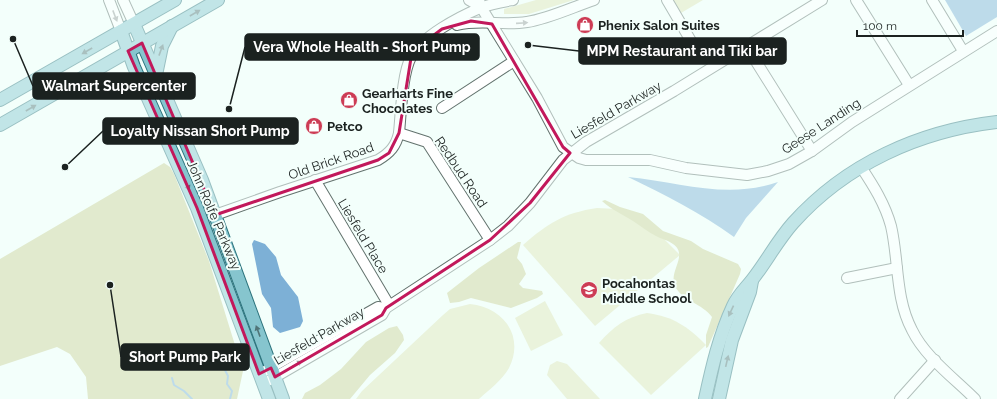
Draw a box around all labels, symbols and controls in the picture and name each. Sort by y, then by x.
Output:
one-way arrow [113,10,119,22]
one-way arrow [189,10,201,17]
scale bar [857,12,963,38]
shop icon: Phenix Salon Suites [575,15,595,35]
place label: Phenix Salon Suites [598,18,720,33]
one-way arrow [516,19,528,26]
text: 100 m [863,19,897,33]
callout: Vera Whole Health - Short Pump [245,34,479,60]
callout: MPM Restaurant and Tiki bar [579,38,786,64]
text: Vera Whole Health - Short Pump [253,39,471,55]
one-way arrow [158,43,164,55]
text: MPM Restaurant and Tiki bar [586,43,778,59]
one-way arrow [81,47,93,54]
callout: Walmart Supercenter [33,73,195,99]
text: Walmart Supercenter [41,78,187,94]
street label: Liesfeld Parkway [568,78,664,142]
place label: Gearharts Fine Chocolates [362,86,453,116]
shop icon: Gearharts Fine Chocolates [339,90,359,110]
street label: Geese Landing [779,95,863,157]
one-way arrow [25,104,37,111]
shop icon: Petco [304,116,324,136]
callout: Loyalty Nissan Short Pump [103,118,298,144]
place label: Petco [327,119,363,134]
text: Loyalty Nissan Short Pump [110,123,290,139]
street label: Redbud Road [432,134,490,210]
street label: Old Brick Road [286,139,376,183]
street label: John Rolfe Parkway [184,158,244,272]
one-way arrow [184,179,190,190]
street label: Liesfeld Place [335,196,391,276]
place label: Pocahontas Middle School [602,276,692,306]
school or university icon: Pocahontas Middle School [579,280,599,300]
street label: Liesfeld Parkway [271,304,367,368]
one-way arrow [728,306,734,317]
one-way arrow [254,325,260,337]
callout: Short Pump Park [121,344,249,370]
text: Short Pump Park [129,349,241,365]
one-way arrow [725,355,731,367]
one-way arrow [291,361,303,368]

